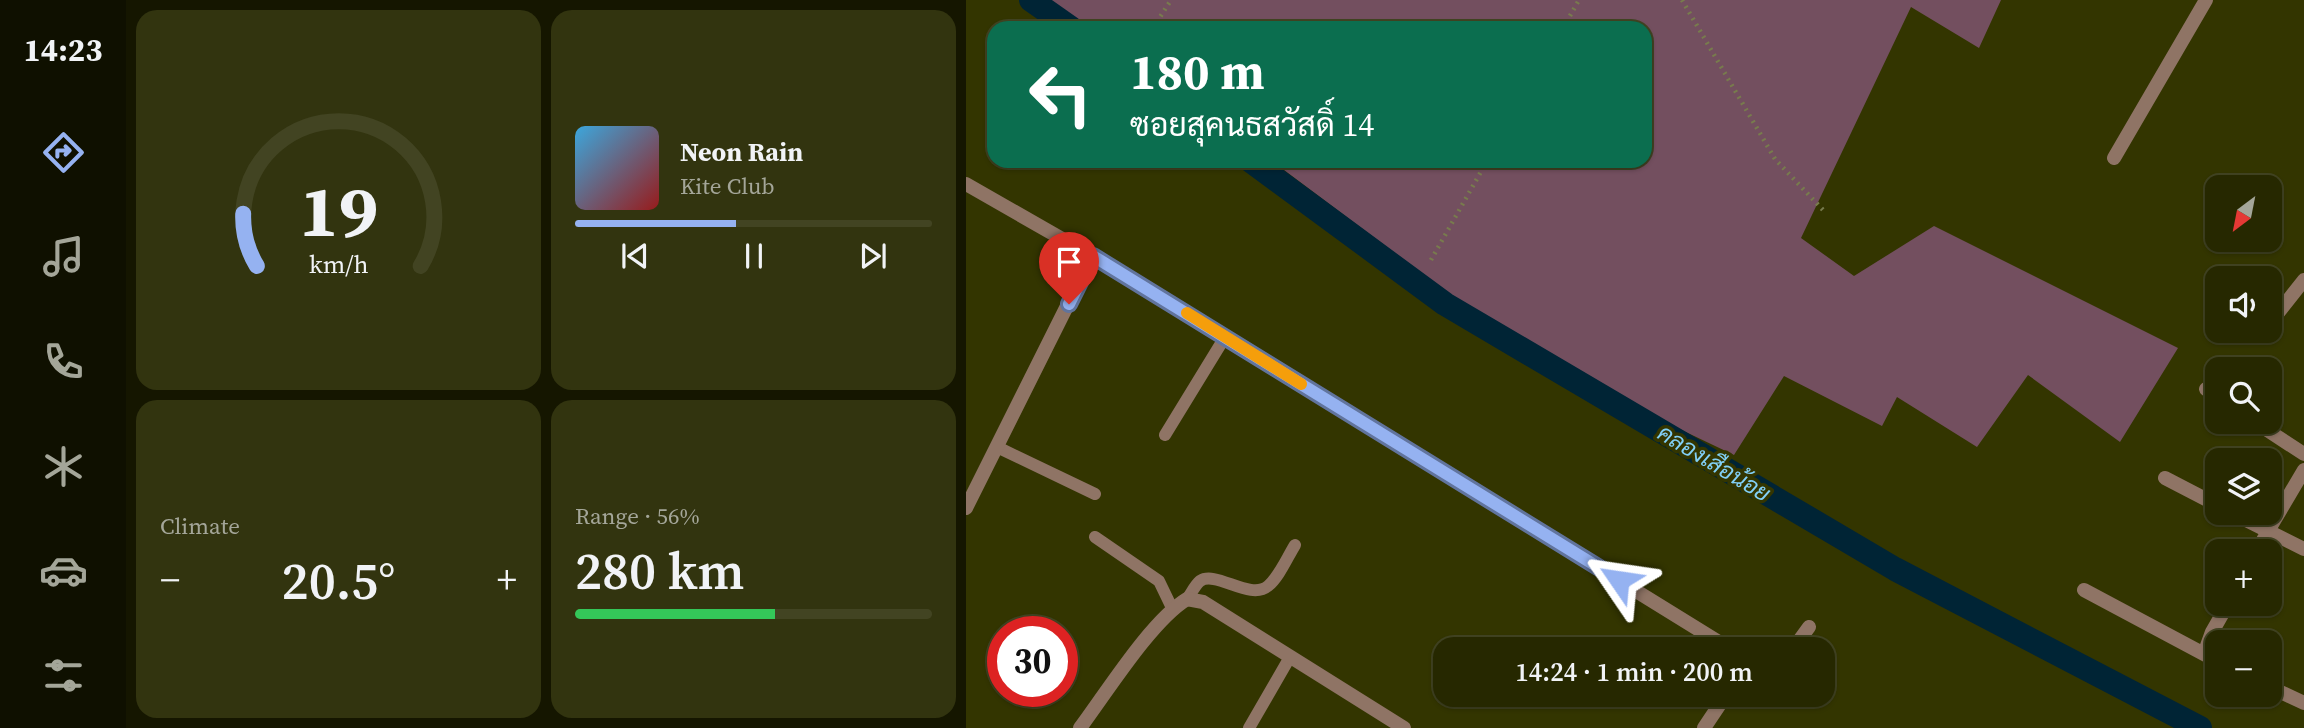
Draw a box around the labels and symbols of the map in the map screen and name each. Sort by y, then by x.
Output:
north arrow [2205,175,2282,252]
pin [1039,232,1099,304]
water label: คลองเสือน้อย [1652,417,1776,509]
position arrow [1582,543,1656,617]
speed limit sign: 30 [987,616,1078,707]

